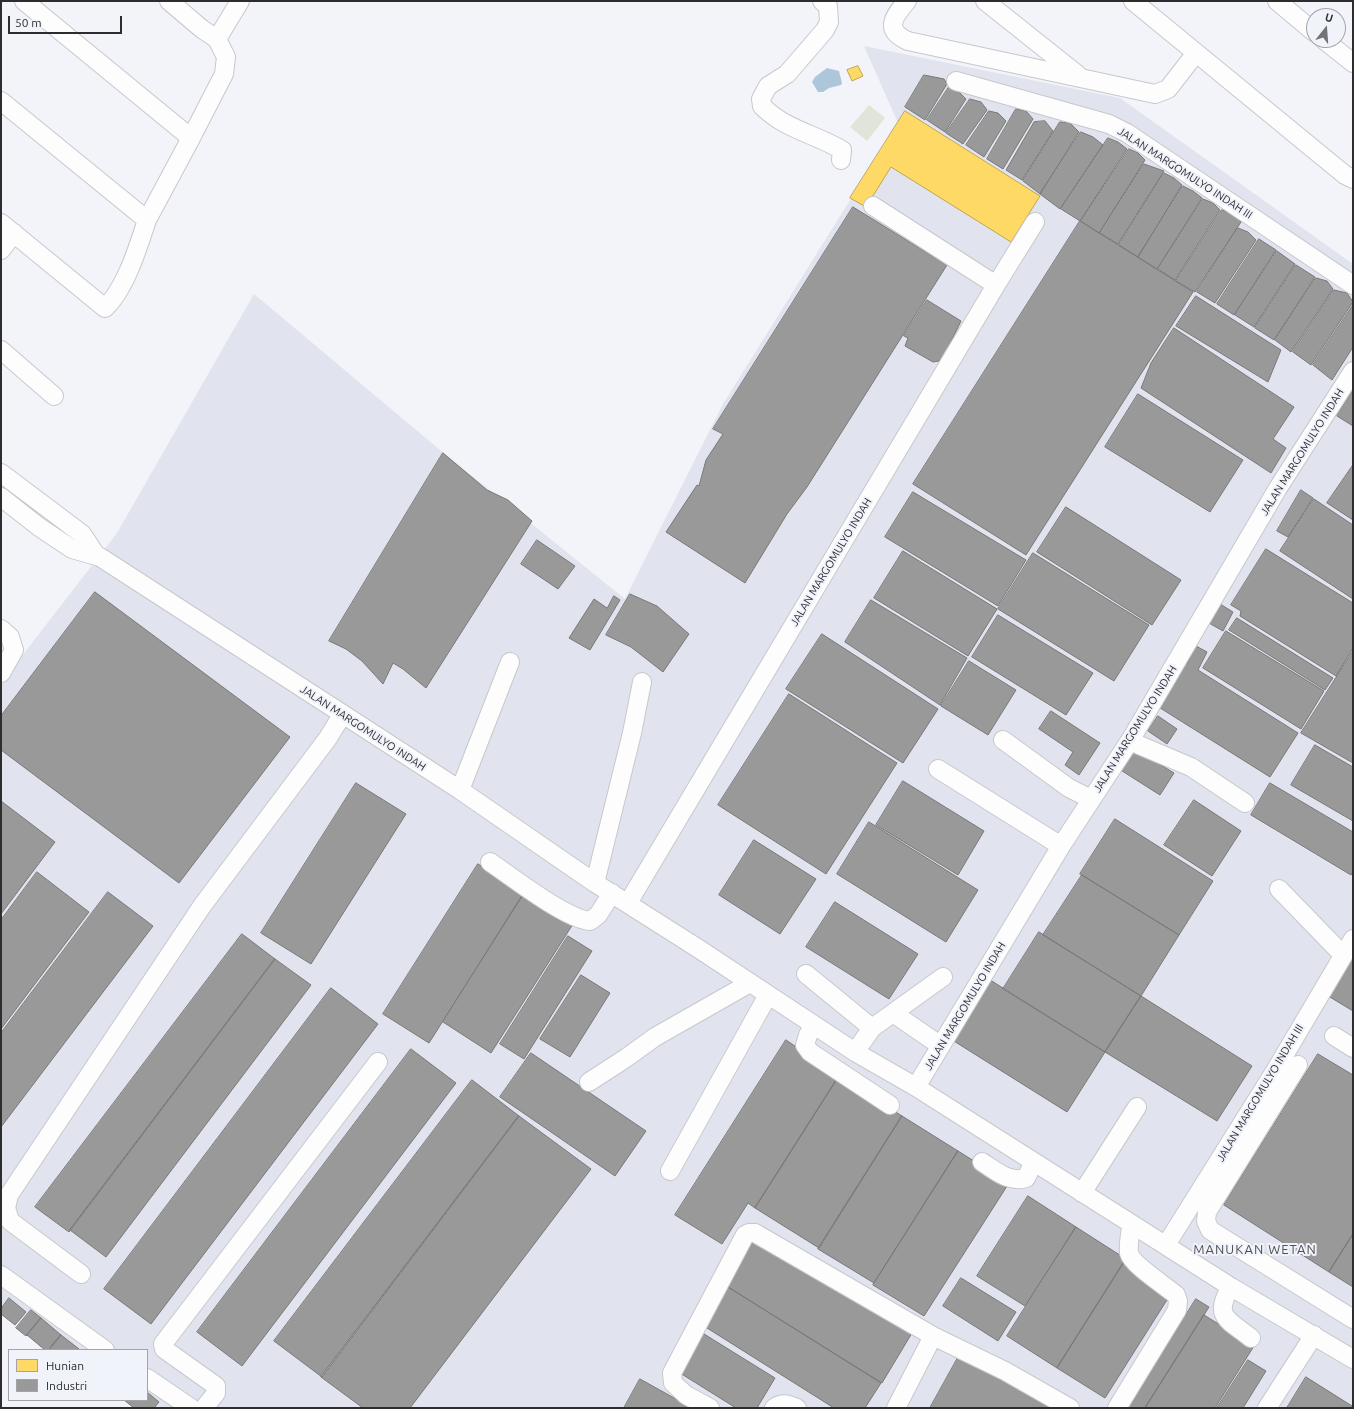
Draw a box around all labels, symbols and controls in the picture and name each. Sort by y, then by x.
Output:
scale bar [10,8,124,34]
north arrow [1306,8,1346,48]
text: U [1324,11,1335,24]
text: 50 m [15,16,42,29]
street label: JALAN MARGOMULYO INDAH III [1115,124,1255,222]
street label: JALAN MARGOMULYO INDAH [1257,386,1347,518]
street label: JALAN MARGOMULYO INDAH [787,496,875,628]
street label: JALAN MARGOMULYO INDAH [1090,663,1180,795]
street label: JALAN MARGOMULYO INDAH [298,682,428,774]
street label: JALAN MARGOMULYO INDAH [921,940,1009,1072]
street label: JALAN MARGOMULYO INDAH III [1214,1022,1306,1164]
district label: MANUKAN WETAN [1193,1242,1317,1258]
legend [8,1349,148,1401]
text: Hunian [46,1359,84,1372]
text: Industri [46,1379,87,1392]

